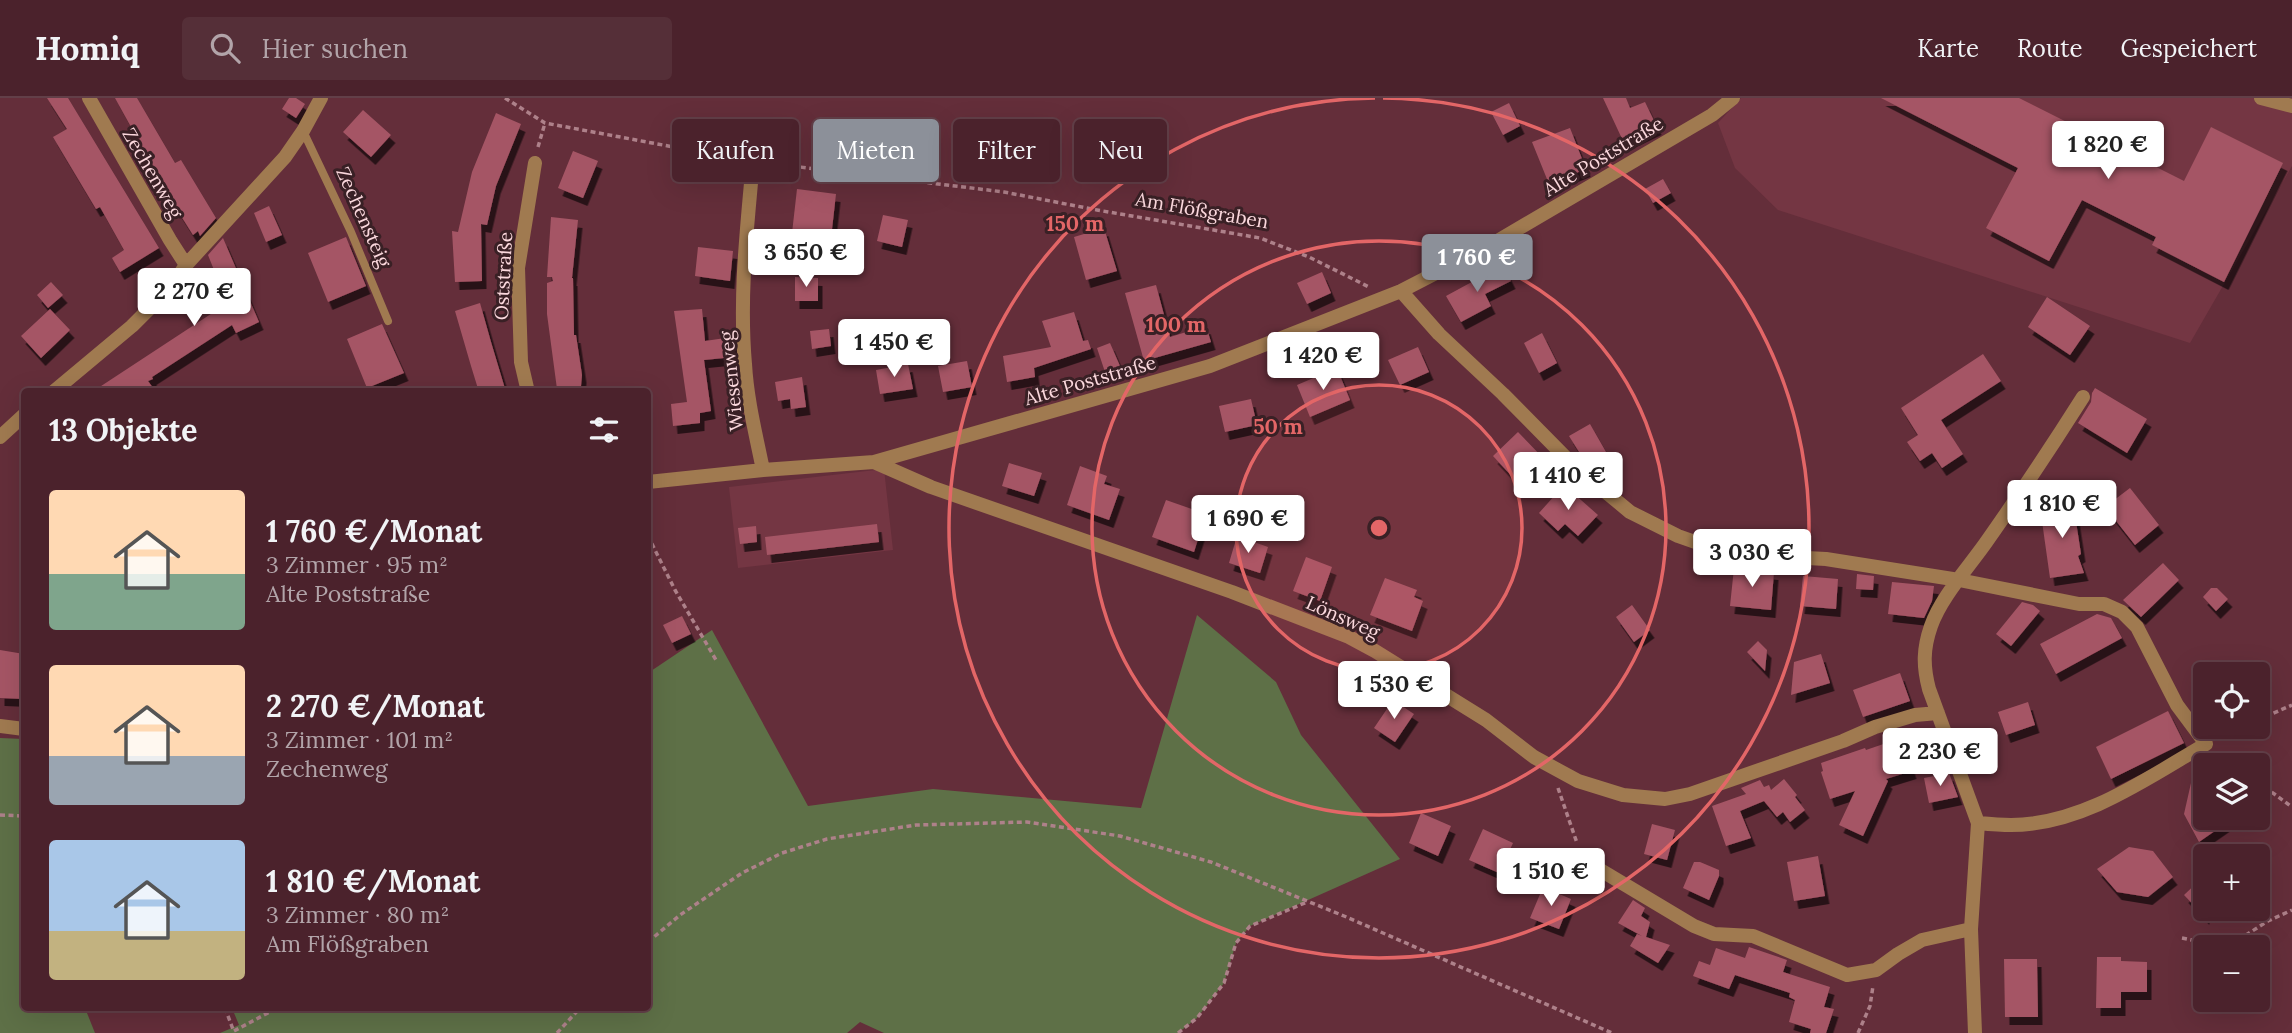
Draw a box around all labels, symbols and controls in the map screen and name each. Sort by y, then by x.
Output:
search box [182,17,672,80]
text: Homiq [35,27,140,69]
icon: search [206,29,244,67]
text: Hier suchen [262,32,408,65]
text: Karte [1917,33,1979,64]
text: Route [2017,33,2083,64]
text: Gespeichert [2121,33,2257,64]
street label: Alte Poststraße [1538,111,1667,202]
chip: Kaufen [672,119,799,182]
chip: Mieten [813,119,939,182]
chip: Filter [953,119,1060,182]
chip: Neu [1074,119,1167,182]
pin: 1 820 € [2043,122,2173,181]
street label: Zechenweg [117,123,189,223]
text: 1 820 € [2068,129,2148,158]
street label: Zechensteig [331,163,397,271]
street label: Am Flößgraben [1133,186,1270,234]
text: 150 m [1046,210,1104,237]
pin: 3 650 € [741,230,871,289]
street label: Oststraße [489,231,517,321]
pin: 1 760 € [1412,234,1542,294]
text: 3 650 € [764,237,848,266]
text: 1 760 € [1438,242,1516,271]
pin: 2 270 € [129,268,259,328]
text: 2 270 € [154,276,234,305]
text: 100 m [1146,311,1206,338]
pin: 1 450 € [829,320,959,379]
text: 1 450 € [854,327,934,356]
street label: Wiesenweg [714,329,748,432]
pin: 1 420 € [1258,332,1388,392]
text: 1 420 € [1283,340,1363,369]
street label: Alte Poststraße [1021,350,1158,410]
text: 13 Objekte [49,411,197,449]
icon: filters [585,411,623,449]
text: 50 m [1253,413,1303,440]
pin: 1 410 € [1503,452,1633,512]
text: 1 410 € [1530,460,1606,489]
pin: 1 810 € [1997,480,2127,540]
text: 1 810 € [2023,488,2101,517]
pin: 1 690 € [1183,496,1313,555]
text: 1 690 € [1207,503,1289,532]
text: 1 760 €/Monat [266,512,482,550]
centre of rings [1367,516,1391,540]
icon: home [105,518,189,602]
pin: 3 030 € [1687,530,1817,589]
text: 3 030 € [1709,537,1795,566]
text: 3 Zimmer · 95 m² [266,550,448,579]
text: Alte Poststraße [266,579,430,608]
street label: Lönsweg [1302,590,1384,644]
pin: 1 530 € [1329,662,1459,721]
map controls [2193,662,2270,1012]
button: locate [2193,662,2270,739]
text: 1 530 € [1354,669,1434,698]
text: 2 270 €/Monat [266,687,485,725]
icon: home [105,693,189,777]
text: 3 Zimmer · 101 m² [266,725,453,754]
pin: 2 230 € [1875,728,2005,788]
text: 2 230 € [1899,736,1981,765]
button: layers [2193,753,2270,830]
text: Zechenweg [266,754,388,783]
button: + [2193,844,2270,921]
pin: 1 510 € [1486,848,1616,908]
text: 1 510 € [1513,856,1589,885]
text: 1 810 €/Monat [266,862,480,900]
icon: home [105,868,189,952]
text: 3 Zimmer · 80 m² [266,900,449,929]
text: Am Flößgraben [266,929,429,958]
button: − [2193,935,2270,1012]

